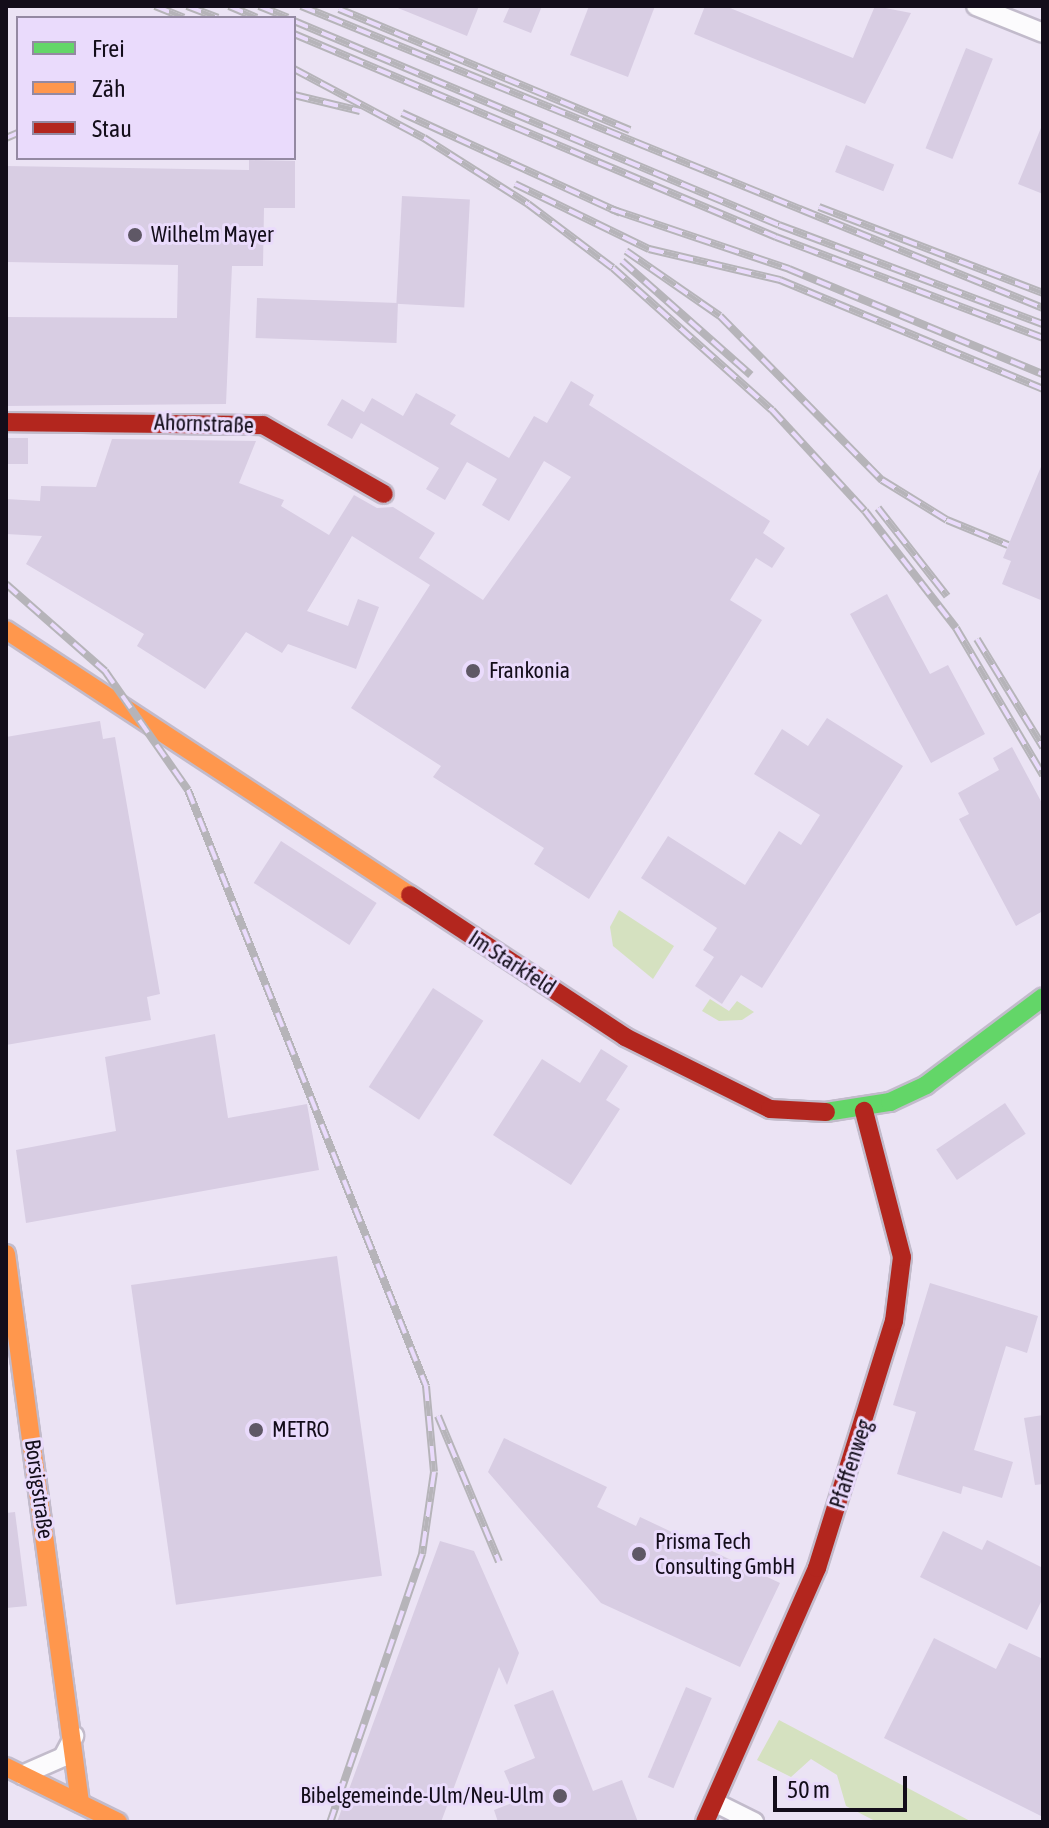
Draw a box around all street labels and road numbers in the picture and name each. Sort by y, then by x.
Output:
street label: Ahornstraße [154,409,254,439]
street label: Im Starkfeld [463,925,561,1001]
street label: Pfaffenweg [824,1416,878,1512]
street label: Borsigstraße [19,1438,59,1540]

